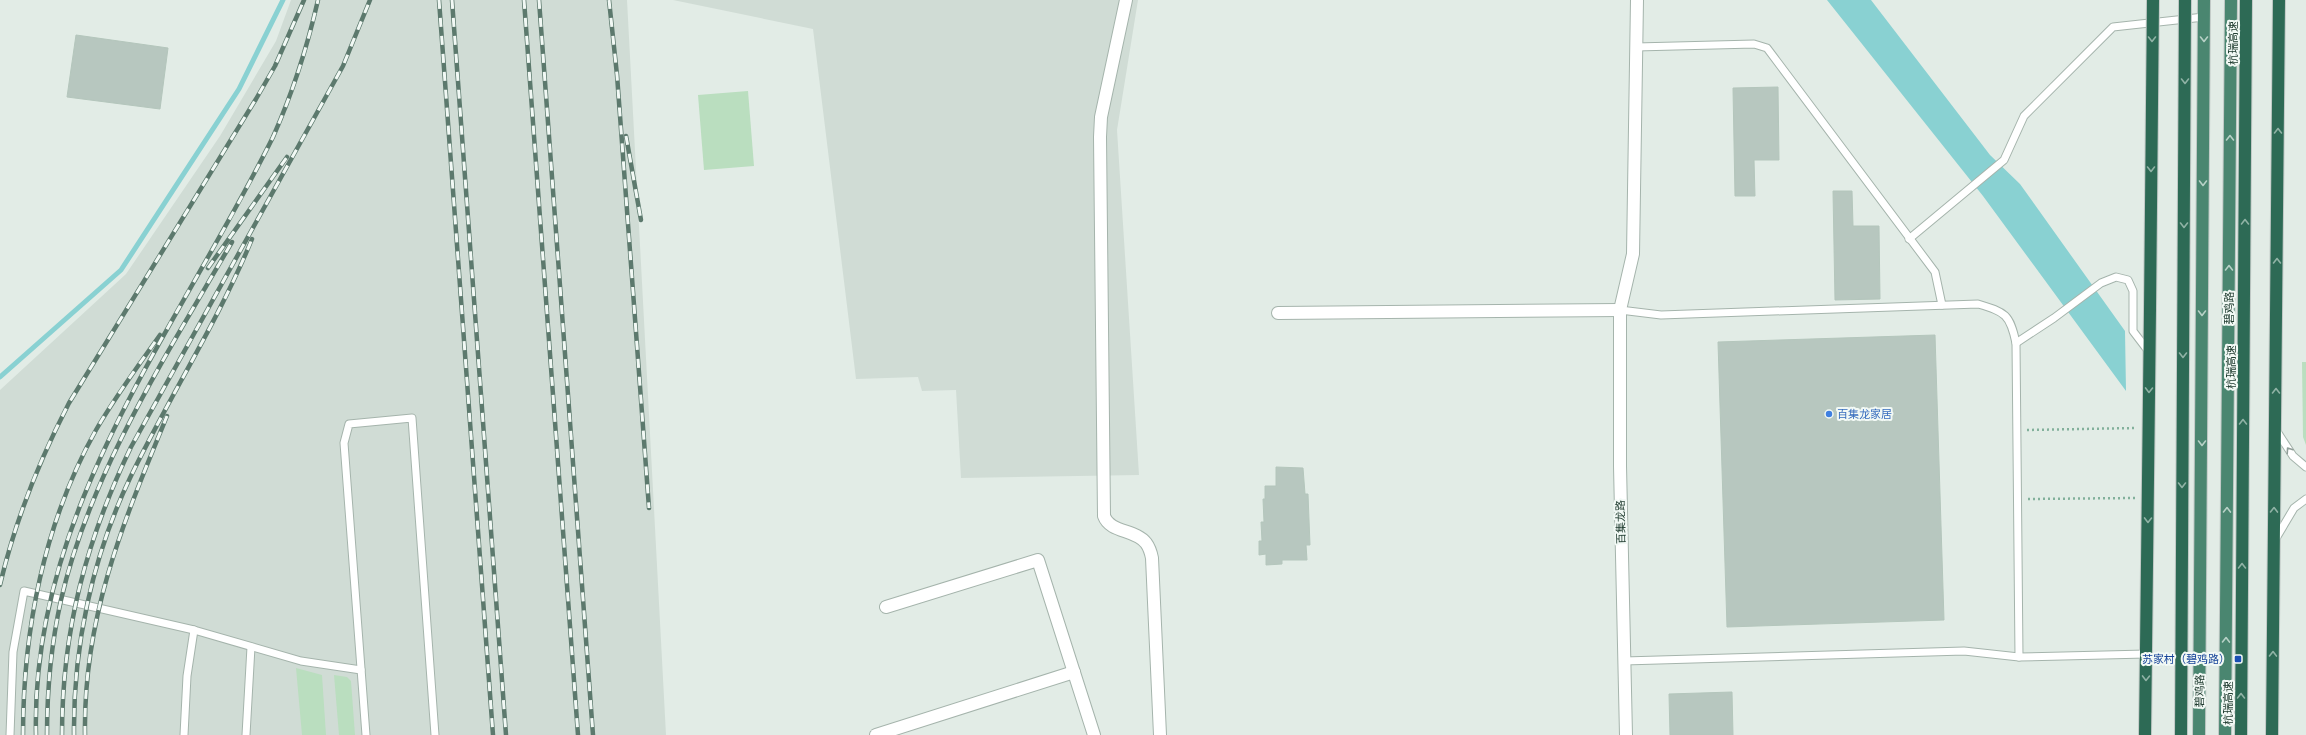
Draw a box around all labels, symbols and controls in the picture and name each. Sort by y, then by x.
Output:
street label: 杭瑞高速 [2227,21,2240,65]
one-way arrow [2148,36,2157,42]
one-way arrow [2200,36,2208,42]
one-way arrow [2181,78,2189,84]
one-way arrow [2274,128,2282,134]
one-way arrow [2226,135,2234,141]
one-way arrow [2147,166,2155,172]
one-way arrow [2199,180,2207,186]
one-way arrow [2241,219,2249,225]
one-way arrow [2180,222,2188,228]
one-way arrow [2273,258,2281,264]
one-way arrow [2225,265,2233,271]
street label: 碧鸡路 [2223,292,2236,325]
one-way arrow [2198,310,2207,316]
street label: 杭瑞高速 [2225,345,2238,389]
one-way arrow [2179,352,2187,358]
one-way arrow [2145,387,2153,393]
one-way arrow [2272,388,2280,394]
place label: 百集龙家居 [1837,408,1892,421]
marker: 百集龙家居 [1824,409,1834,419]
one-way arrow [2239,419,2247,425]
one-way arrow [2198,440,2206,446]
one-way arrow [2286,447,2294,454]
one-way arrow [2178,482,2186,488]
street label: 百集龙路 [1614,500,1628,544]
one-way arrow [2223,507,2231,513]
one-way arrow [2270,507,2279,513]
one-way arrow [2144,517,2152,523]
one-way arrow [2238,563,2246,569]
one-way arrow [2222,637,2230,643]
one-way arrow [2269,651,2277,657]
place label: 苏家村（碧鸡路） [2142,653,2230,666]
marker: 苏家村（碧鸡路） [2233,654,2243,664]
street label: 碧鸡路 [2193,674,2207,708]
one-way arrow [2142,675,2150,681]
street label: 杭瑞高速 [2222,681,2235,725]
one-way arrow [2237,693,2245,699]

